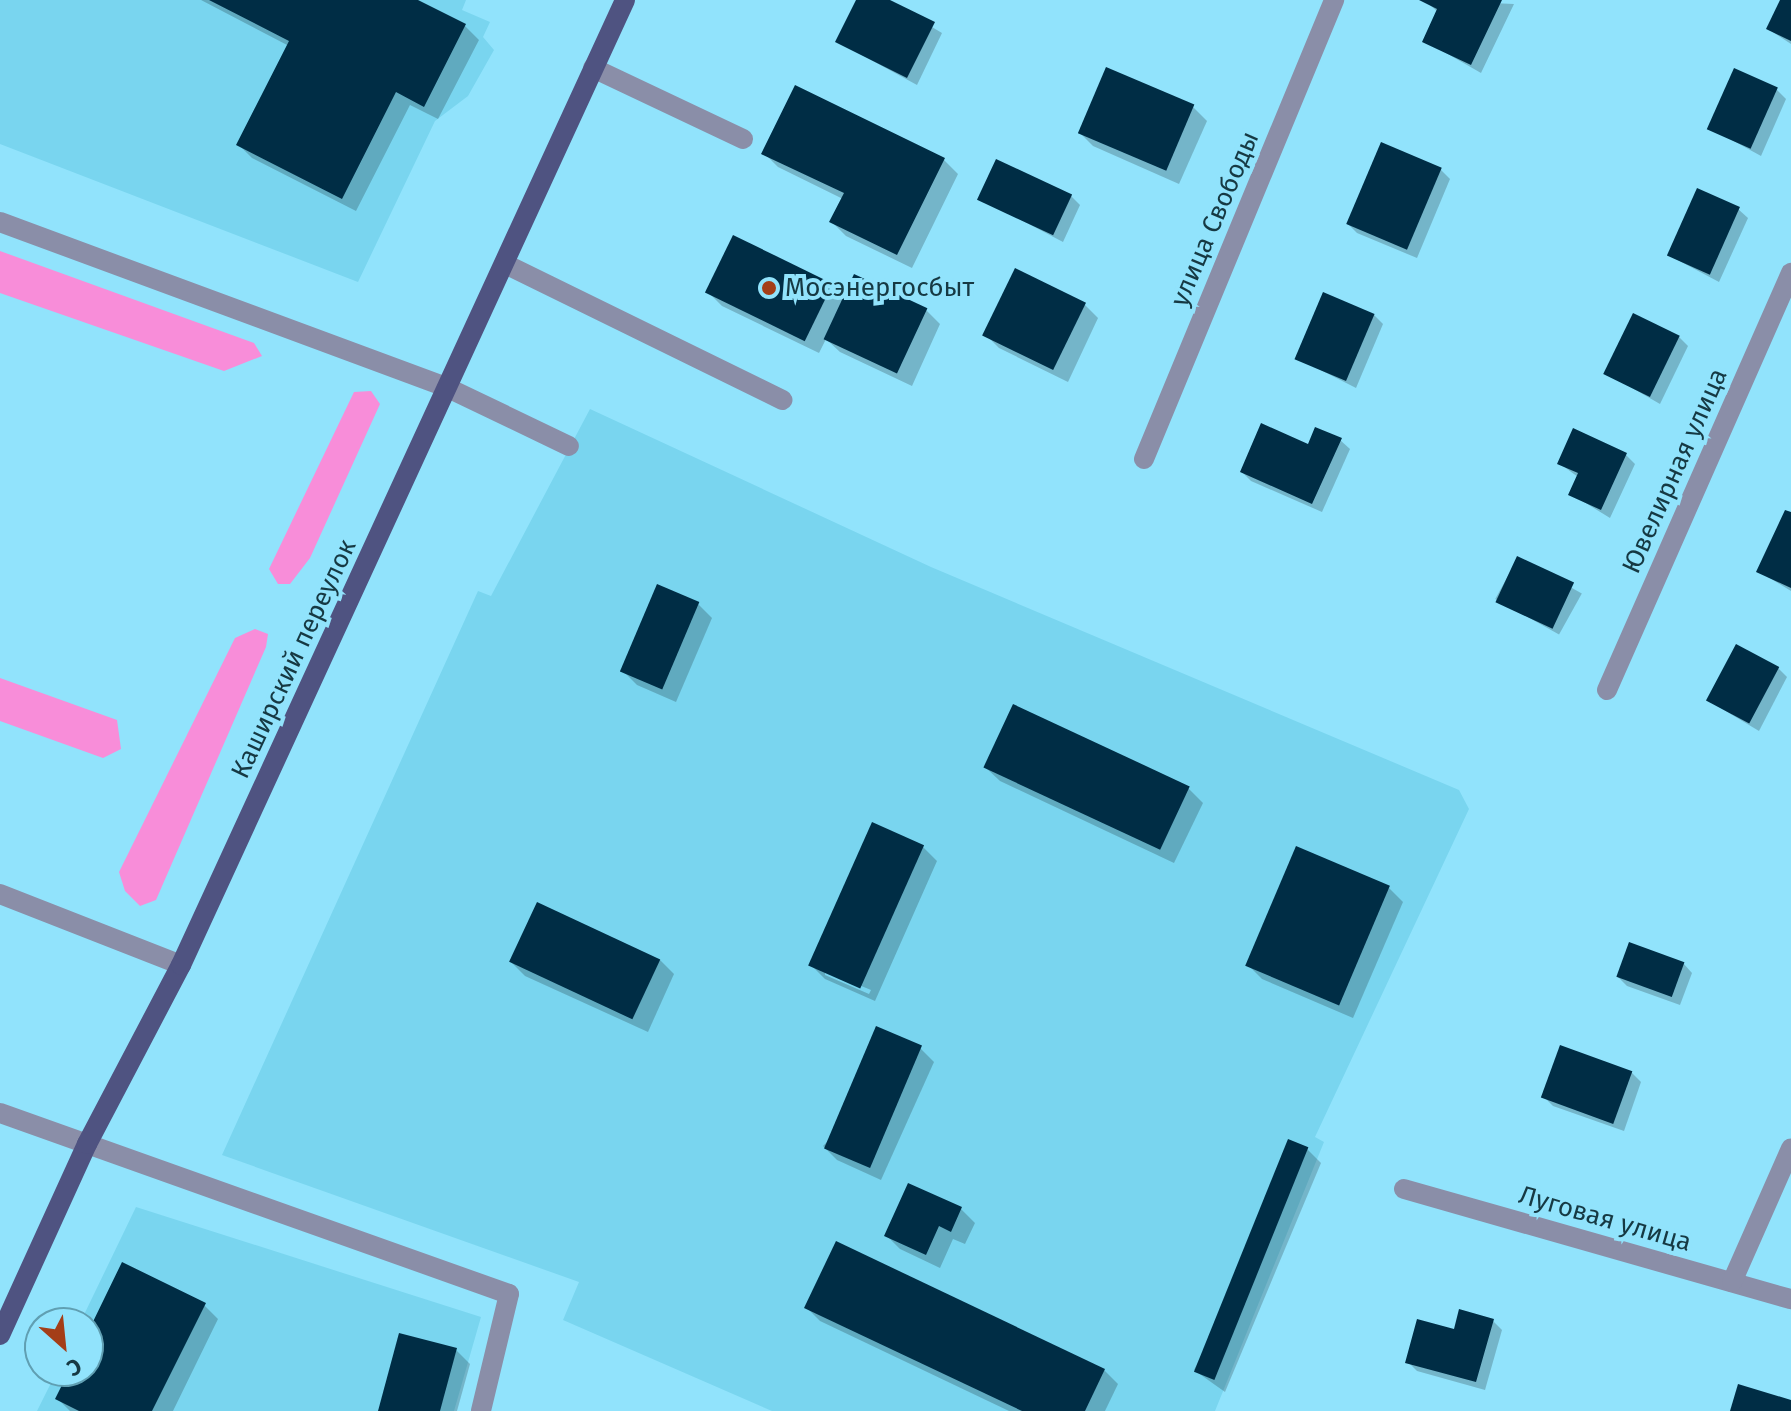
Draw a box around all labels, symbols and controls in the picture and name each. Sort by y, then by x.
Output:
street label: улица Свободы [1164,127,1266,311]
place label: Мосэнергосбыт [785,272,974,304]
marker: Мосэнергосбыт [760,279,778,297]
street label: Ювелирная улица [1616,364,1734,578]
street label: Каширский переулок [225,534,363,784]
street label: Луговая улица [1515,1179,1695,1259]
north arrow [24,1307,104,1387]
text: С [62,1352,86,1382]

